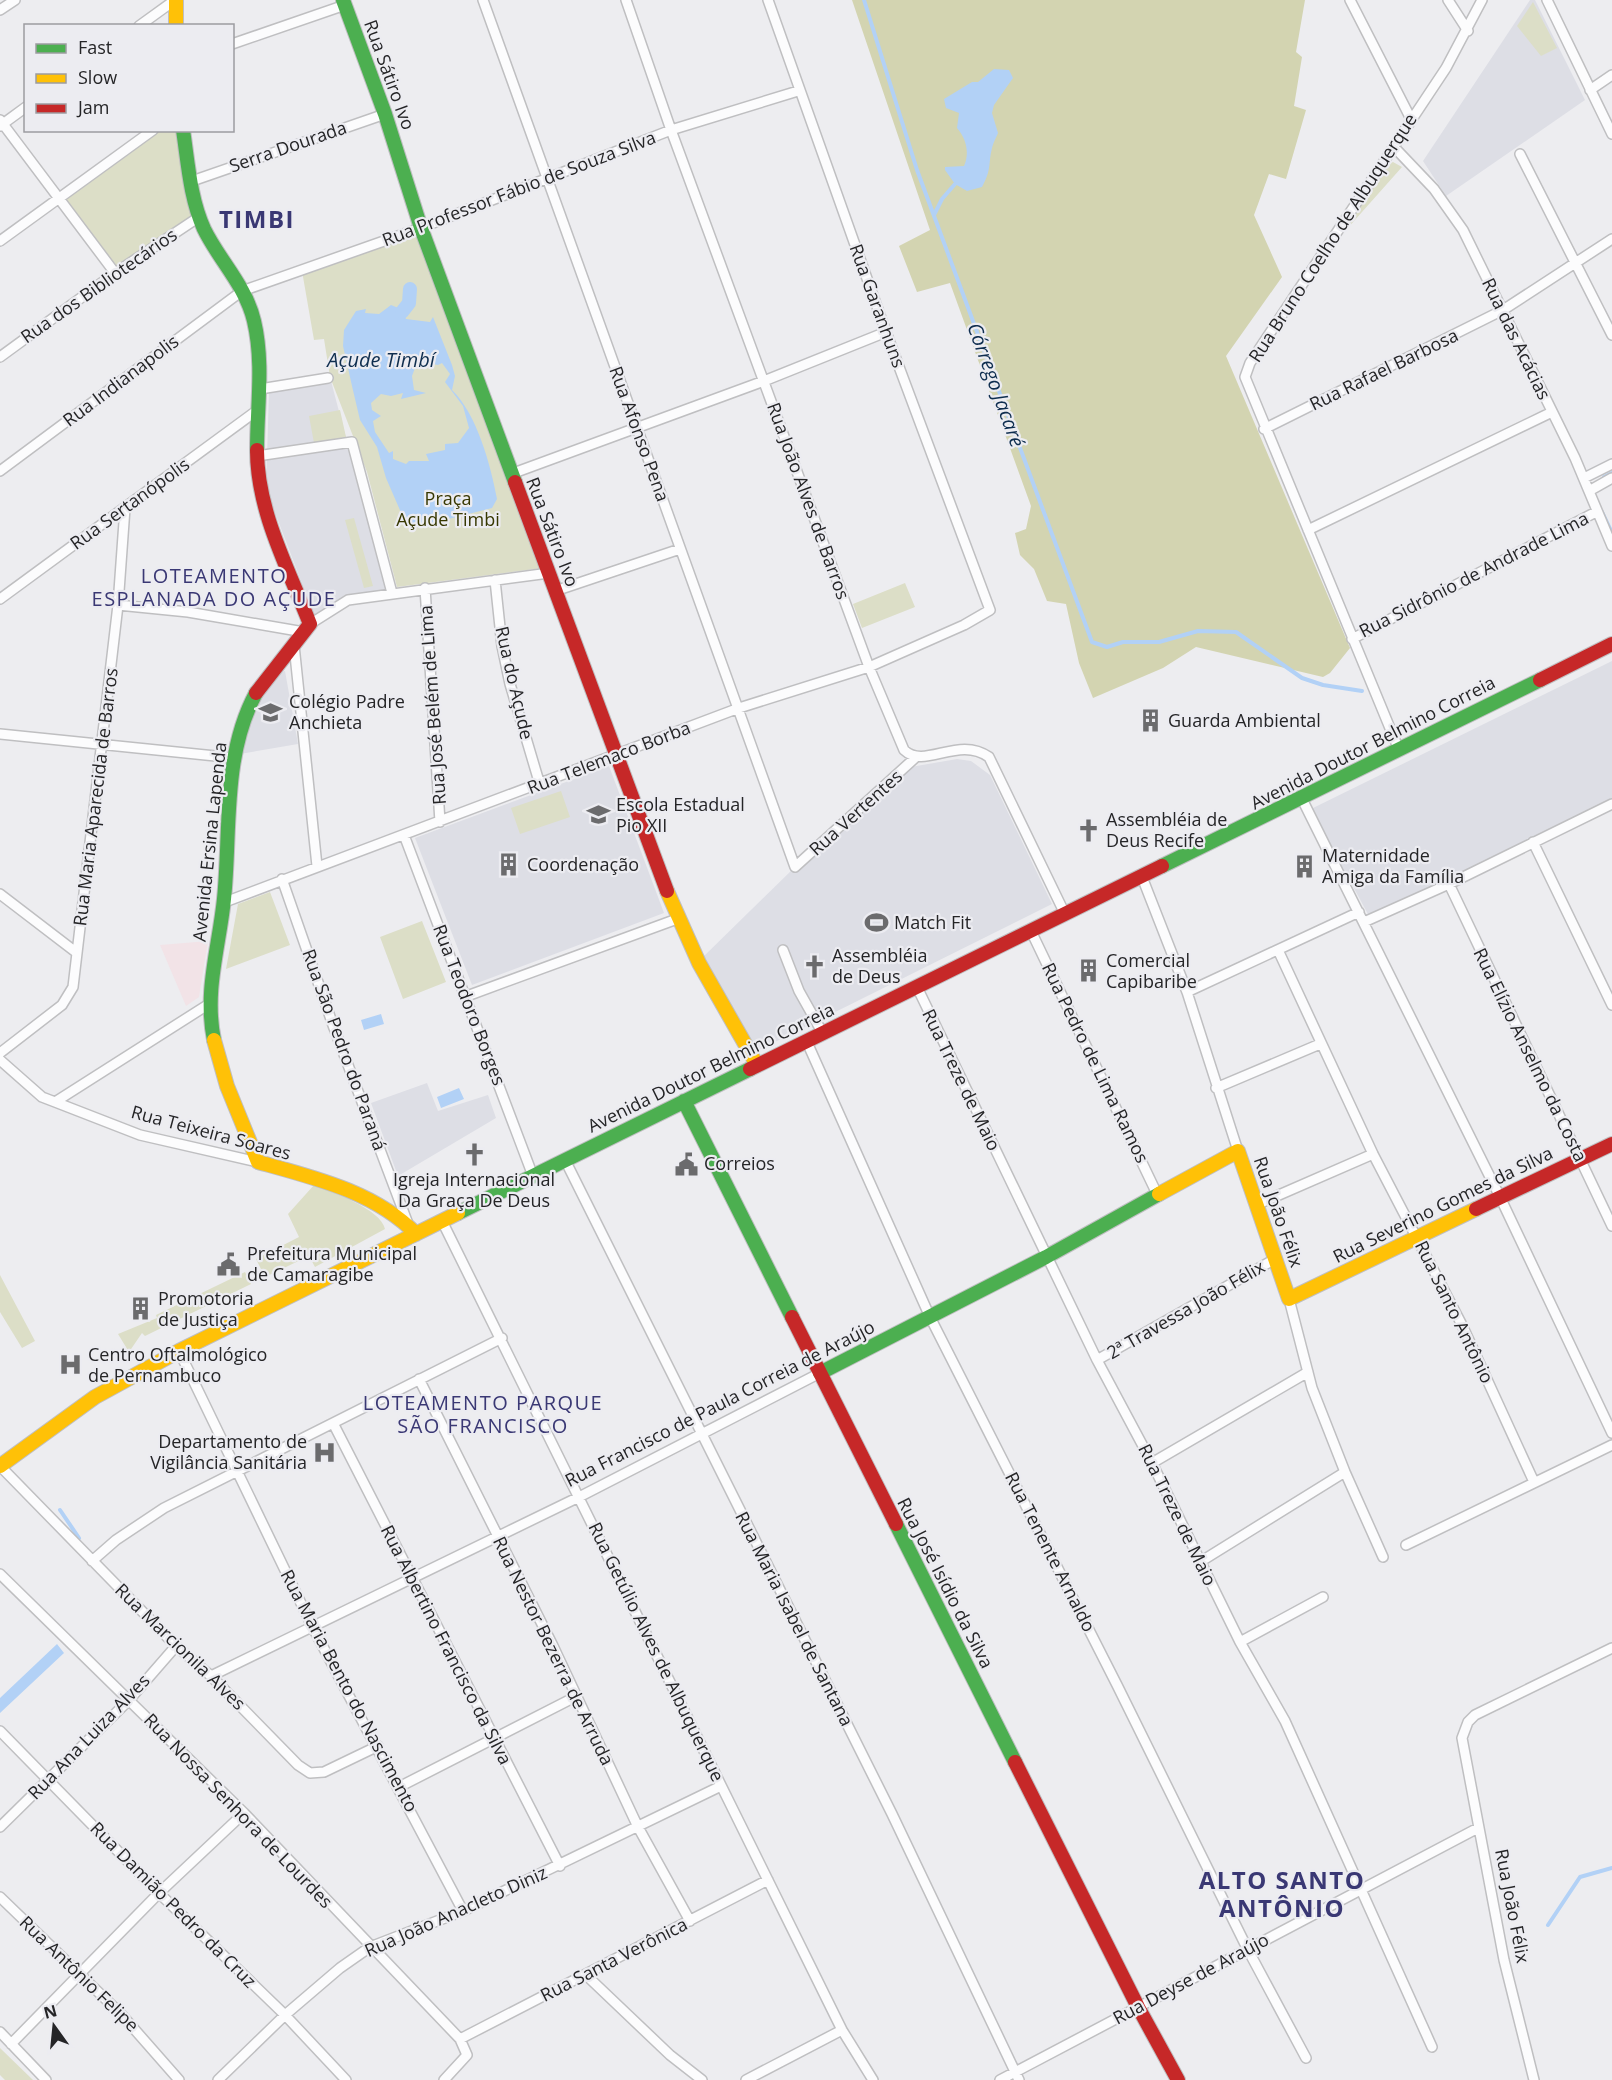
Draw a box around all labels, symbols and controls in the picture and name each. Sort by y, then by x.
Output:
street label: Rua Sátiro Ivo [359,16,421,133]
legend [24,24,234,132]
text: Fast [78,35,112,59]
text: Slow [78,65,117,89]
text: Jam [76,95,110,119]
street label: Rua Bruno Coelho de Albuquerque [1243,108,1422,367]
street label: Serra Dourada [226,115,350,177]
street label: Rua Professor Fábio de Souza Silva [379,125,659,251]
district label: TIMBI [219,202,295,235]
street label: Rua dos Bibliotecários [16,222,181,348]
street label: Rua Garanhuns [844,240,911,371]
street label: Rua das Acácias [1477,274,1557,404]
water label: Córrego Jacaré [961,319,1031,451]
street label: Rua Rafael Barbosa [1305,323,1462,416]
street label: Rua Indianapolis [58,329,183,432]
water label: Açude Timbí [325,346,438,373]
street label: Rua Afonso Pena [604,363,676,505]
street label: Rua João Alves de Barros [762,399,856,602]
street label: Rua Sertanópolis [65,452,194,555]
street label: Rua Sátiro Ivo [521,473,585,590]
park label: Praça Açude Timbi [396,486,500,531]
street label: Rua Sidrônio de Andrade Lima [1355,506,1592,643]
district label: LOTEAMENTO ESPLANADA DO AÇUDE [92,562,336,612]
street label: Rua José Belém de Lima [413,604,451,806]
street label: Rua do Açude [490,624,540,742]
street label: Rua Maria Aparecida de Barros [67,666,123,927]
street label: Avenida Doutor Belmino Correia [1246,670,1499,814]
place label: Colégio Padre Anchieta [289,689,405,734]
school or university icon: Colégio Padre Anchieta [258,699,284,725]
building icon: Guarda Ambiental [1137,708,1163,734]
place label: Guarda Ambiental [1168,708,1321,732]
street label: Rua Telemaco Borba [524,715,694,799]
street label: Avenida Ersina Lapenda [187,741,231,943]
street label: Rua Vertentes [804,764,907,861]
place label: Escola Estadual Pio XII [616,792,745,837]
school or university icon: Escola Estadual Pio XII [585,802,611,828]
place label: Assembléia de Deus Recife [1106,807,1227,852]
church icon: Assembléia de Deus Recife [1075,817,1101,843]
place label: Maternidade Amiga da Família [1322,843,1464,888]
building icon: Coordenação [496,852,522,878]
place label: Coordenação [527,852,639,876]
building icon: Maternidade Amiga da Família [1291,853,1317,879]
sports icon: Match Fit [863,910,889,936]
place label: Match Fit [894,910,971,934]
street label: Rua Teodoro Borges [428,921,512,1089]
place label: Assembléia de Deus [832,943,928,988]
street label: Rua Elízio Anselmo da Costa [1469,944,1593,1165]
street label: Rua São Pedro do Paraná [297,946,393,1154]
place label: Comercial Capibaribe [1106,948,1197,993]
church icon: Assembléia de Deus [801,953,827,979]
street label: Rua Pedro de Lima Ramos [1037,958,1155,1167]
building icon: Comercial Capibaribe [1075,958,1101,984]
street label: Avenida Doutor Belmino Correia [583,997,838,1137]
street label: Rua Treze de Maio [917,1005,1007,1154]
street label: Rua Teixeira Soares [129,1099,294,1165]
street label: Rua Severino Gomes da Silva [1329,1140,1557,1268]
church icon: Igreja Internacional Da Graça De Deus [461,1141,487,1167]
public building icon: Correios [673,1151,699,1177]
place label: Correios [704,1151,775,1175]
street label: Rua João Félix [1249,1153,1309,1271]
place label: Igreja Internacional Da Graça De Deus [393,1167,555,1212]
street label: Rua Santo Antônio [1410,1236,1500,1387]
place label: Prefeitura Municipal de Camaragibe [247,1241,417,1286]
public building icon: Prefeitura Municipal de Camaragibe [216,1251,242,1277]
street label: 2ª Travessa João Félix [1102,1254,1269,1364]
place label: Promotoria de Justiça [158,1286,254,1331]
building icon: Promotoria de Justiça [127,1296,153,1322]
street label: Rua Francisco de Paula Correia de Araújo [561,1314,878,1492]
place label: Centro Oftalmológico de Pernambuco [88,1342,267,1387]
hospital icon: Centro Oftalmológico de Pernambuco [57,1352,83,1378]
district label: LOTEAMENTO PARQUE SÃO FRANCISCO [363,1389,603,1439]
place label: Departamento de Vigilância Sanitária [150,1429,307,1474]
hospital icon: Departamento de Vigilância Sanitária [312,1439,338,1465]
street label: Rua Treze de Maio [1133,1440,1223,1589]
street label: Rua Tenente Arnaldo [1000,1468,1102,1636]
street label: Rua José Isídio da Silva [892,1493,999,1672]
street label: Rua Maria Isabel de Santana [730,1507,860,1730]
street label: Rua Getúlio Alves de Albuquerque [583,1518,730,1785]
street label: Rua Albertino Francisco da Silva [376,1521,518,1768]
street label: Rua Nestor Bezerra de Arruda [488,1532,620,1769]
street label: Rua Maria Bento do Nascimento [276,1565,424,1816]
street label: Rua Marcionila Alves [110,1578,251,1715]
street label: Rua Ana Luiza Alves [22,1668,154,1804]
street label: Rua Nossa Senhora de Lourdes [139,1708,338,1913]
street label: Rua Damião Pedro da Cruz [86,1816,262,1992]
street label: Rua João Félix [1490,1847,1536,1966]
street label: Rua João Anacleto Diniz [361,1860,551,1962]
district label: ALTO SANTO ANTÔNIO [1199,1863,1365,1924]
street label: Rua Antônio Felipe [15,1910,145,2037]
street label: Rua Santa Verônica [536,1912,691,2007]
street label: Rua Deyse de Araújo [1108,1927,1273,2029]
north arrow [24,1996,84,2056]
text: N [41,1999,59,2024]

